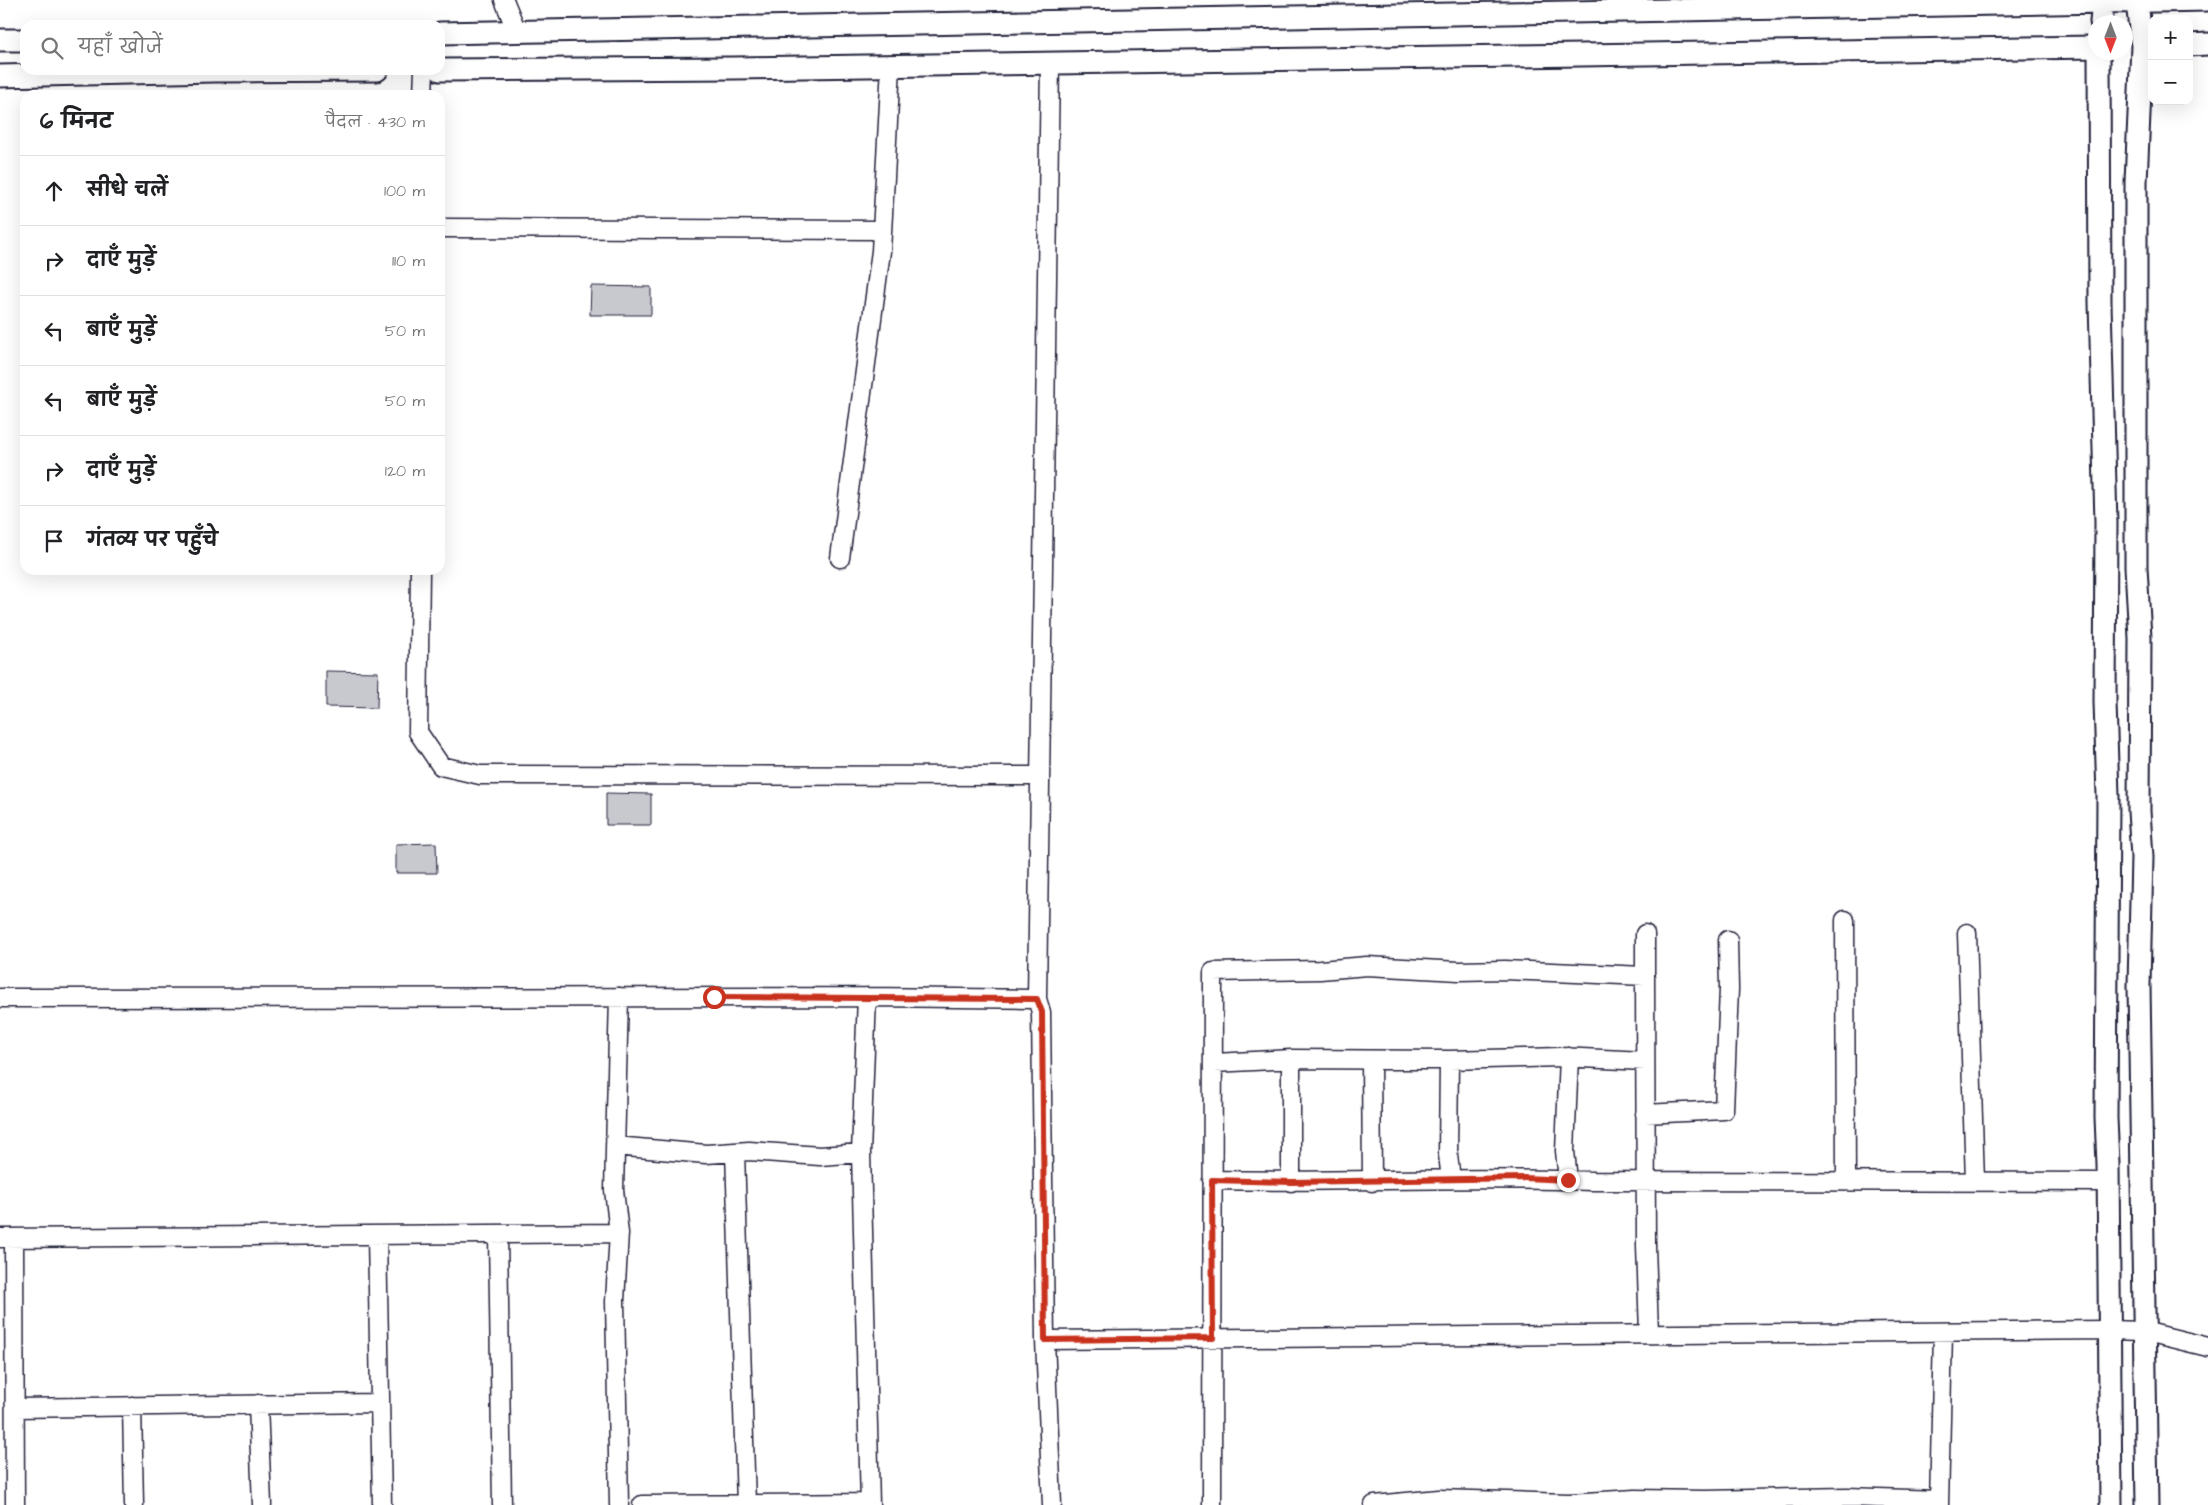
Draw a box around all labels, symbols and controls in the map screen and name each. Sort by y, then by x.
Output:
north arrow [2088,15,2133,60]
map controls [2148,15,2193,105]
button: + [2148,15,2193,60]
search box [20,20,445,75]
icon: search [38,34,66,62]
text: यहाँ खोजें [78,34,162,61]
button: − [2148,60,2193,105]
text: 6 मिनट [40,107,113,136]
text: पैदल · 430 m [325,111,425,133]
icon: ahead [40,177,68,205]
text: सीधे चलें [87,177,168,204]
text: 100 m [384,180,425,202]
icon: right [40,247,68,275]
text: दाएँ मुड़ें [87,247,156,274]
text: 110 m [392,250,425,272]
icon: left [40,317,68,345]
text: बाएँ मुड़ें [87,317,156,344]
text: 50 m [385,320,425,342]
icon: left [40,387,68,415]
text: बाएँ मुड़ें [87,387,156,414]
text: 50 m [385,390,425,412]
icon: right [40,457,68,485]
text: दाएँ मुड़ें [87,457,156,484]
text: 120 m [385,460,425,482]
icon: arrive [40,527,68,555]
text: गंतव्य पर पहुँचे [87,527,218,554]
route start [703,986,726,1009]
route end [1557,1169,1580,1192]

